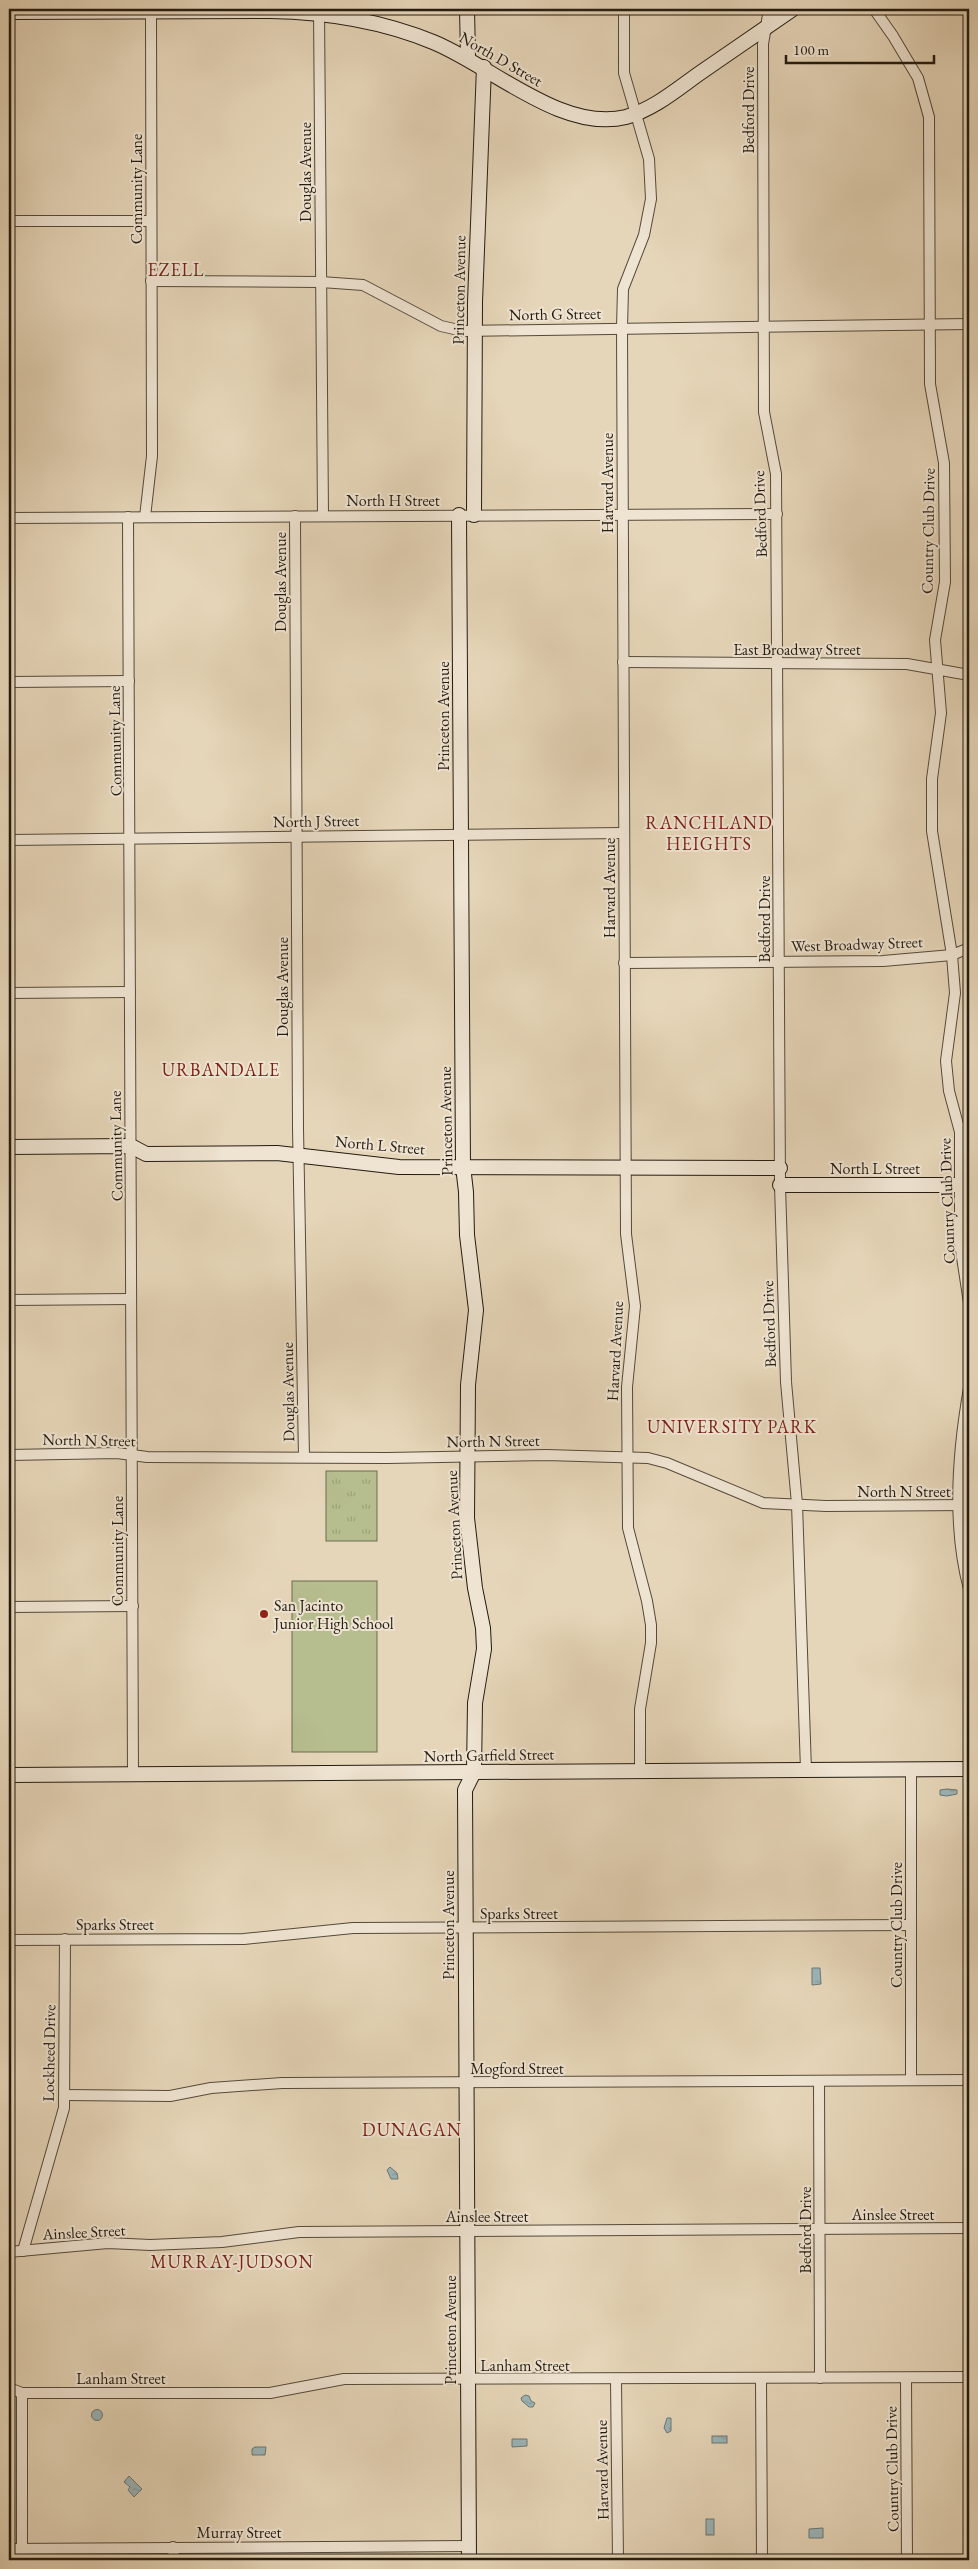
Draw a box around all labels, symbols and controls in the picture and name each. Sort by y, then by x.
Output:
street label: North D Street [456,27,546,91]
scale bar [786,32,933,64]
text: 100 m [793,40,830,59]
street label: Bedford Drive [738,67,759,154]
street label: Douglas Avenue [295,122,316,222]
street label: Community Lane [126,134,147,244]
street label: Princeton Avenue [448,235,470,345]
district label: EZELL [147,258,205,281]
street label: North G Street [509,303,601,325]
street label: Harvard Avenue [597,433,618,533]
street label: Country Club Drive [916,468,940,594]
street label: Bedford Drive [748,470,772,558]
street label: North H Street [346,490,440,511]
street label: Douglas Avenue [270,532,291,632]
street label: East Broadway Street [733,639,861,660]
street label: Princeton Avenue [433,661,454,771]
street label: Community Lane [104,686,126,796]
street label: North J Street [273,810,359,832]
district label: RANCHLAND HEIGHTS [645,811,773,855]
street label: Harvard Avenue [599,838,620,938]
street label: Bedford Drive [754,876,775,963]
street label: West Broadway Street [791,931,923,957]
street label: Douglas Avenue [272,937,293,1037]
district label: URBANDALE [162,1058,280,1081]
street label: Princeton Avenue [435,1066,457,1176]
street label: Community Lane [105,1091,127,1201]
street label: North L Street [334,1131,426,1159]
street label: Country Club Drive [934,1138,960,1264]
street label: North L Street [830,1158,920,1179]
street label: Bedford Drive [757,1280,781,1368]
street label: Harvard Avenue [602,1300,628,1402]
street label: Douglas Avenue [277,1342,299,1442]
district label: UNIVERSITY PARK [647,1415,817,1438]
street label: North N Street [42,1429,136,1451]
street label: North N Street [446,1430,540,1452]
street label: Princeton Avenue [441,1470,467,1580]
street label: North N Street [857,1481,951,1502]
street label: Community Lane [107,1496,128,1606]
place label: San Jacinto Junior High School [272,1595,394,1634]
marker: San Jacinto Junior High School [258,1608,270,1620]
street label: North Garfield Street [424,1743,554,1767]
street label: Country Club Drive [886,1862,907,1988]
street label: Princeton Avenue [438,1870,459,1980]
street label: Sparks Street [480,1903,558,1924]
street label: Sparks Street [76,1914,154,1935]
street label: Lockheed Drive [38,2004,60,2102]
street label: Mogford Street [470,2058,564,2079]
district label: DUNAGAN [362,2118,462,2141]
street label: Bedford Drive [795,2187,816,2274]
street label: Ainslee Street [850,2204,935,2225]
street label: Ainslee Street [444,2206,529,2227]
street label: Ainslee Street [41,2219,126,2245]
district label: MURRAY-JUDSON [150,2250,314,2273]
street label: Princeton Avenue [440,2275,461,2385]
street label: Lanham Street [480,2355,570,2376]
street label: Lanham Street [76,2368,166,2389]
street label: Country Club Drive [880,2406,904,2532]
street label: Harvard Avenue [591,2420,613,2520]
street label: Murray Street [196,2522,282,2543]

